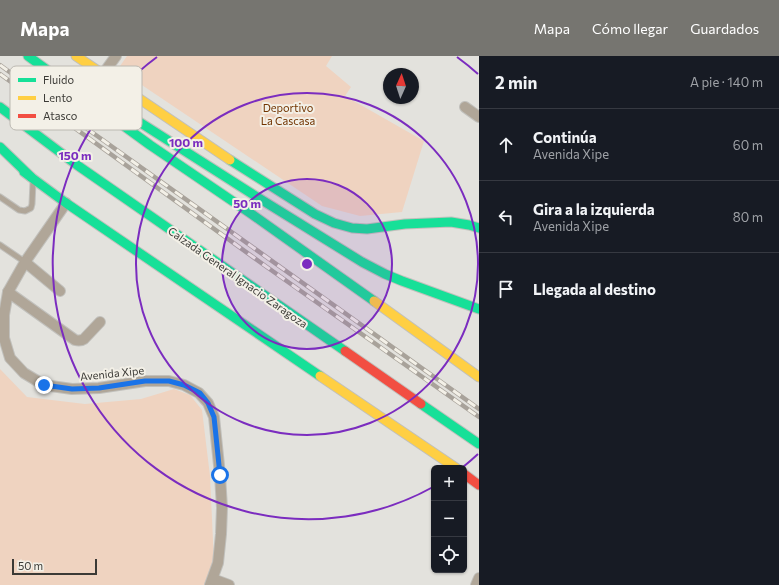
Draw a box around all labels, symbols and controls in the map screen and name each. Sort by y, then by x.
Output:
text: Mapa [20,17,69,40]
text: Mapa [534,20,570,37]
text: Cómo llegar [592,20,668,37]
text: Guardados [690,20,759,37]
legend [10,66,142,130]
north arrow [383,68,419,104]
text: 2 min [495,72,537,93]
text: Fluido [43,73,74,86]
text: A pie · 140 m [690,74,763,90]
text: Lento [43,91,73,104]
park label: Deportivo La Cascasa [261,101,315,127]
text: Atasco [43,109,78,122]
text: Continúa [533,128,597,146]
icon: ahead [495,134,517,156]
text: 100 m [169,135,203,149]
text: 60 m [733,137,763,153]
text: Avenida Xipe [533,146,609,162]
text: 150 m [58,148,92,162]
text: 50 m [233,196,261,210]
text: Gira a la izquierda [533,200,655,218]
icon: left [495,206,517,228]
text: 80 m [733,209,763,225]
text: Avenida Xipe [533,218,609,234]
street label: Calzada General Ignacio Zaragoza [166,224,310,330]
centre of rings [300,257,314,271]
icon: arrive [495,278,517,300]
text: Llegada al destino [533,280,656,298]
street label: Avenida Xipe [79,363,145,383]
route end [35,376,53,394]
map controls [431,465,467,573]
button: + [431,465,467,501]
route start [211,466,229,484]
button: − [431,501,467,537]
button: locate [431,537,467,573]
scale bar [12,557,97,576]
text: 50 m [18,559,43,572]

